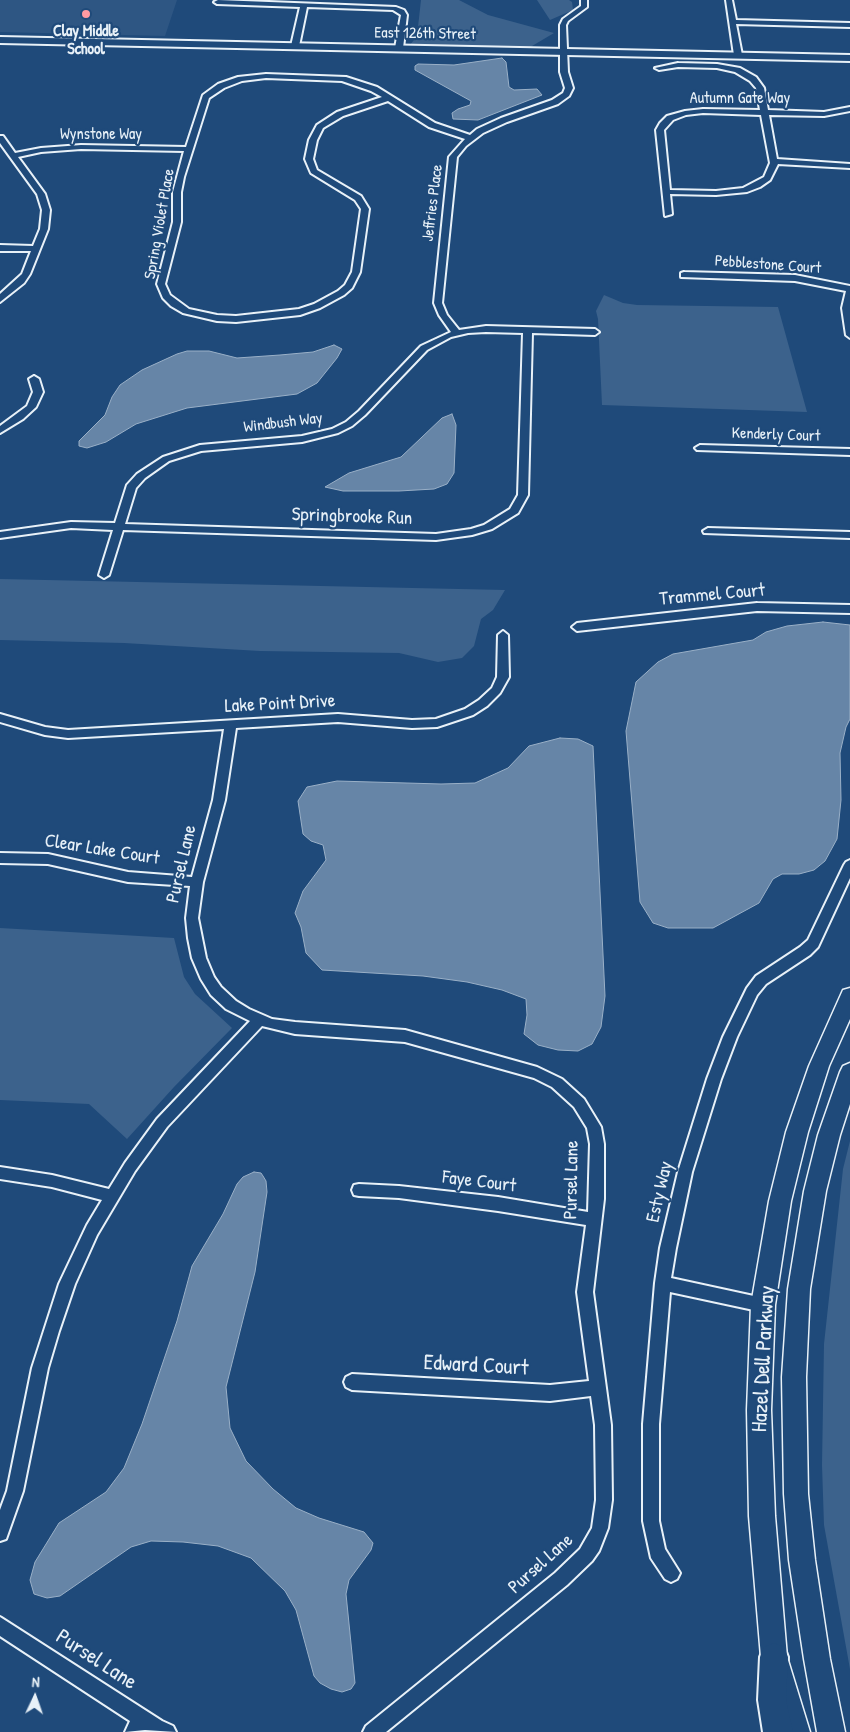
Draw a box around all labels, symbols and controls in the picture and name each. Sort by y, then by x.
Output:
marker: Clay Middle School [80,8,92,20]
place label: Clay Middle School [53,22,119,60]
street label: East 126th Street [374,24,476,44]
street label: Autumn Gate Way [690,89,790,109]
street label: Wynstone Way [60,125,142,145]
street label: Jeffries Place [419,163,447,243]
street label: Spring Violet Place [141,167,179,281]
street label: Pebblestone Court [714,252,822,278]
street label: Windbush Way [242,409,324,437]
street label: Kenderly Court [731,424,821,446]
street label: Springbrooke Run [291,504,413,530]
street label: Trammel Court [658,579,766,611]
street label: Lake Point Drive [224,690,336,718]
street label: Pursel Lane [162,823,202,905]
street label: Clear Lake Court [43,830,161,870]
street label: Pursel Lane [560,1140,584,1220]
street label: Esty Way [642,1159,678,1225]
street label: Faye Court [441,1166,517,1198]
street label: Hazel Dell Parkway [747,1285,781,1433]
street label: Edward Court [423,1350,529,1382]
street label: Pursel Lane [504,1529,578,1599]
street label: Pursel Lane [50,1624,142,1696]
north arrow [10,1672,60,1722]
text: N [32,1672,40,1691]

